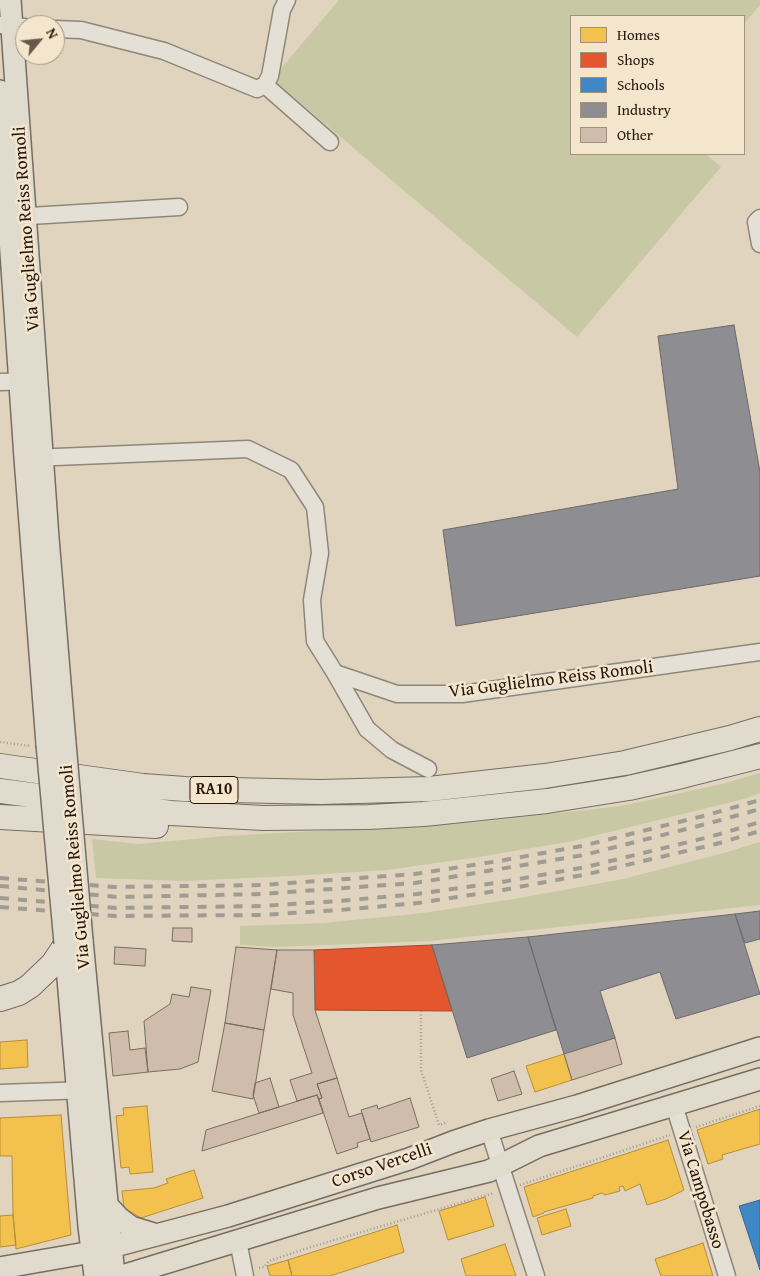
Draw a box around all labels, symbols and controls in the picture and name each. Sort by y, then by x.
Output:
north arrow [15,15,65,65]
legend [570,15,745,155]
text: Homes [617,24,660,45]
text: N [41,25,63,42]
text: Shops [617,49,654,70]
text: Schools [617,74,665,95]
text: Industry [617,99,671,120]
text: Other [617,124,653,145]
street label: Via Guglielmo Reiss Romoli [9,126,45,332]
street label: Via Guglielmo Reiss Romoli [448,657,654,703]
street label: Via Guglielmo Reiss Romoli [56,764,96,970]
road number: RA10 [190,776,238,804]
street label: Via Campobasso [672,1128,728,1252]
street label: Corso Vercelli [329,1139,435,1193]

